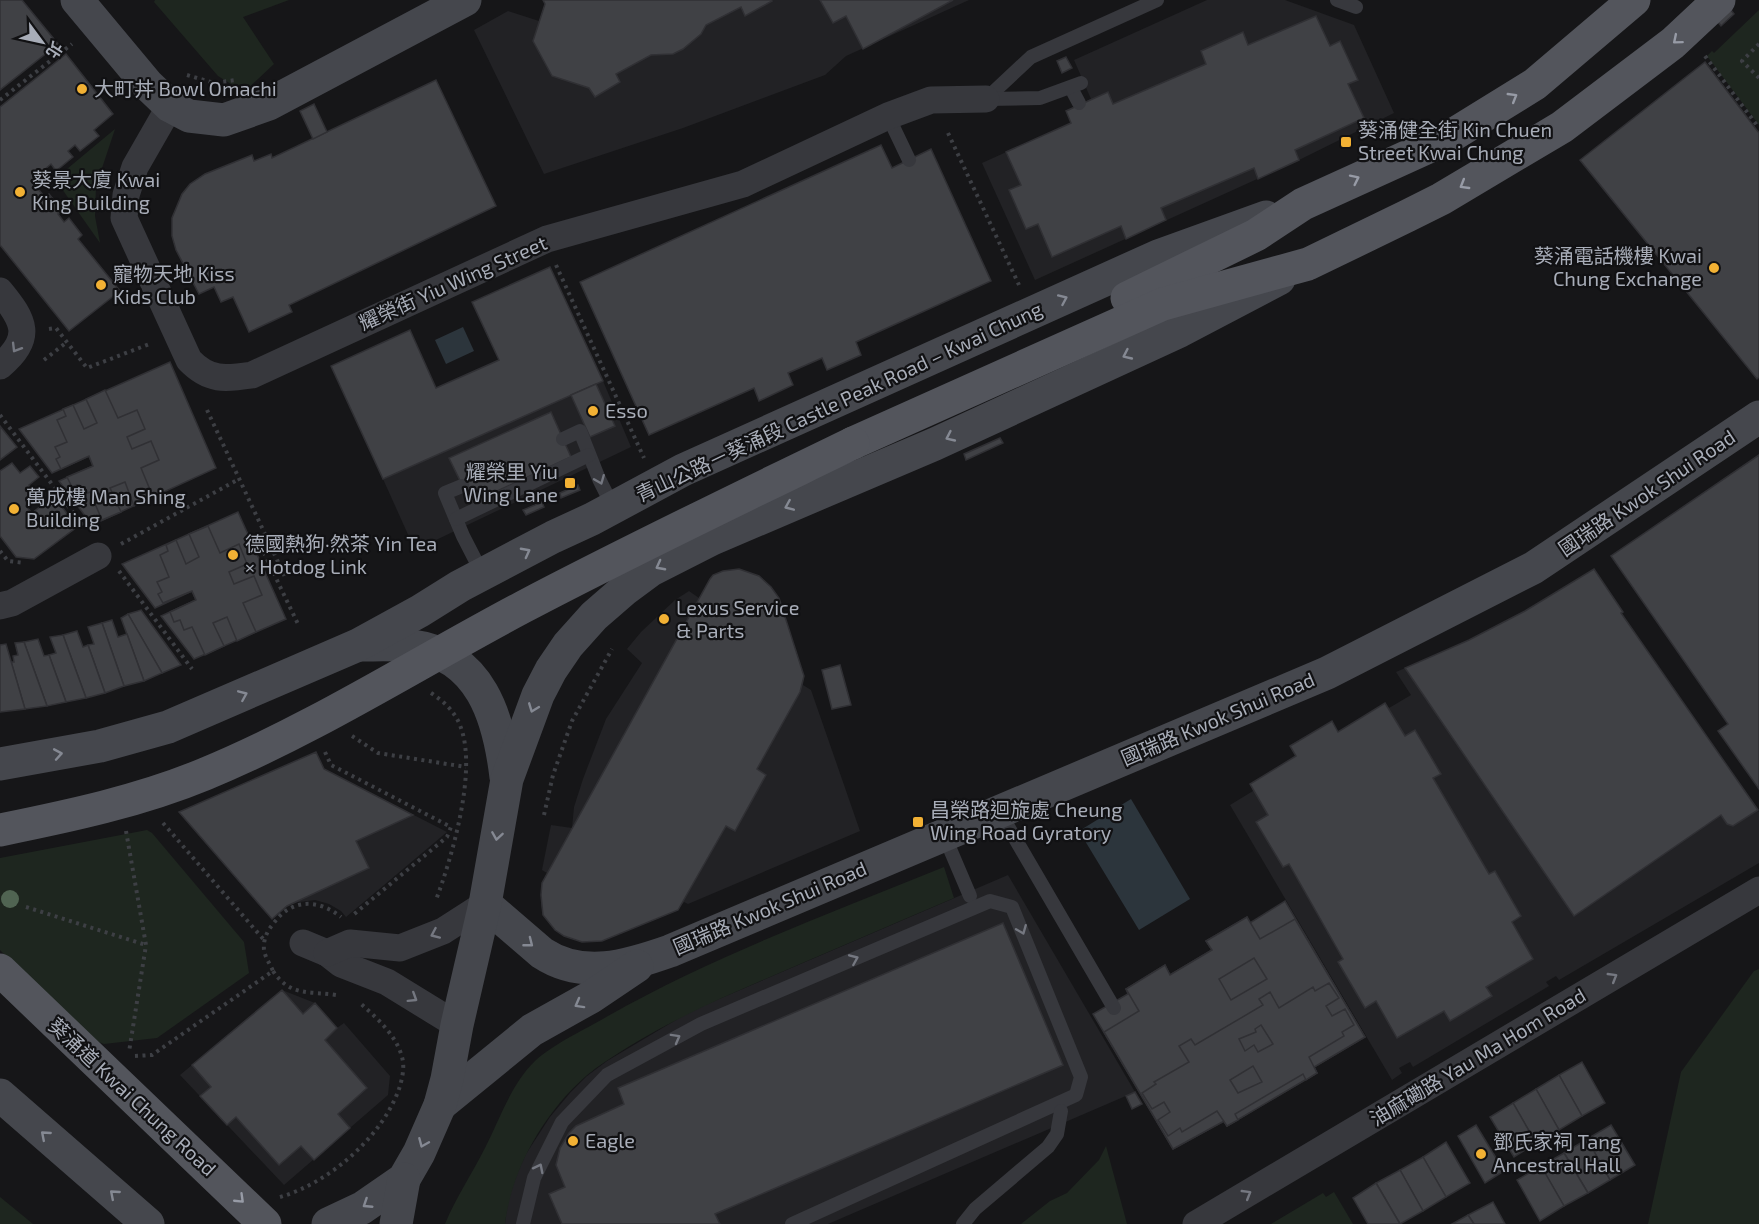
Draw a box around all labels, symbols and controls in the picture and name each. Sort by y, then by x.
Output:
north arrow [12,12,72,72]
one-way arrow [1673,33,1684,44]
text: 北 [43,39,67,62]
place label: 大町丼 Bowl Omachi [94,76,277,100]
marker: 大町丼 Bowl Omachi [75,82,89,96]
one-way arrow [1507,93,1517,105]
place label: 葵涌健全街 Kin Chuen Street Kwai Chung [1358,117,1552,164]
marker: 葵涌健全街 Kin Chuen Street Kwai Chung [1339,135,1353,149]
place label: 葵景大廈 Kwai King Building [32,167,160,214]
one-way arrow [1349,175,1360,187]
one-way arrow [1460,178,1470,189]
marker: 葵景大廈 Kwai King Building [13,185,27,199]
street label: 耀榮街 Yiu Wing Street [355,230,551,334]
place label: 葵涌電話機樓 Kwai Chung Exchange [1534,243,1702,290]
place label: 寵物天地 Kiss Kids Club [113,261,235,308]
marker: 葵涌電話機樓 Kwai Chung Exchange [1707,261,1721,275]
marker: 寵物天地 Kiss Kids Club [94,278,108,292]
one-way arrow [1056,294,1067,306]
street label: 青山公路－葵涌段 Castle Peak Road – Kwai Chung [631,296,1046,506]
one-way arrow [11,342,23,352]
one-way arrow [1122,348,1133,360]
place label: Esso [605,398,648,422]
marker: Esso [586,404,600,418]
street label: 國瑞路 Kwok Shui Road [1554,424,1739,560]
one-way arrow [945,429,956,441]
place label: 耀榮里 Yiu Wing Lane [463,459,558,506]
one-way arrow [593,474,605,485]
marker: 耀榮里 Yiu Wing Lane [563,476,577,490]
place label: 萬成樓 Man Shing Building [26,484,186,531]
one-way arrow [784,499,795,511]
marker: 萬成樓 Man Shing Building [7,502,21,516]
place label: 德國熱狗·然茶 Yin Tea × Hotdog Link [245,531,437,578]
marker: 德國熱狗·然茶 Yin Tea × Hotdog Link [226,548,240,562]
one-way arrow [519,548,530,559]
one-way arrow [656,558,667,570]
place label: Lexus Service & Parts [676,595,799,642]
marker: Lexus Service & Parts [657,612,671,626]
street label: 國瑞路 Kwok Shui Road [1117,666,1318,770]
one-way arrow [236,690,247,702]
one-way arrow [528,702,540,713]
one-way arrow [52,748,62,761]
place label: 昌榮路迴旋處 Cheung Wing Road Gyratory [930,797,1122,844]
marker: 昌榮路迴旋處 Cheung Wing Road Gyratory [911,815,925,829]
one-way arrow [492,832,504,841]
street label: 國瑞路 Kwok Shui Road [669,855,870,959]
one-way arrow [1014,924,1027,935]
one-way arrow [431,927,442,939]
one-way arrow [522,935,533,946]
one-way arrow [848,954,859,966]
one-way arrow [1607,972,1617,984]
street label: 油麻磡路 Yau Ma Hom Road [1365,982,1590,1130]
one-way arrow [407,991,417,1003]
one-way arrow [575,997,586,1008]
street label: 葵涌道 Kwai Chung Road [44,1012,221,1180]
one-way arrow [670,1034,680,1045]
place label: Eagle [585,1128,635,1152]
place label: 鄧氏家祠 Tang Ancestral Hall [1493,1129,1621,1176]
one-way arrow [41,1131,52,1142]
marker: Eagle [566,1134,580,1148]
one-way arrow [419,1137,431,1148]
marker: 鄧氏家祠 Tang Ancestral Hall [1474,1147,1488,1161]
one-way arrow [531,1163,543,1174]
one-way arrow [110,1190,121,1201]
one-way arrow [1241,1190,1251,1202]
one-way arrow [232,1192,243,1203]
one-way arrow [363,1197,374,1208]

